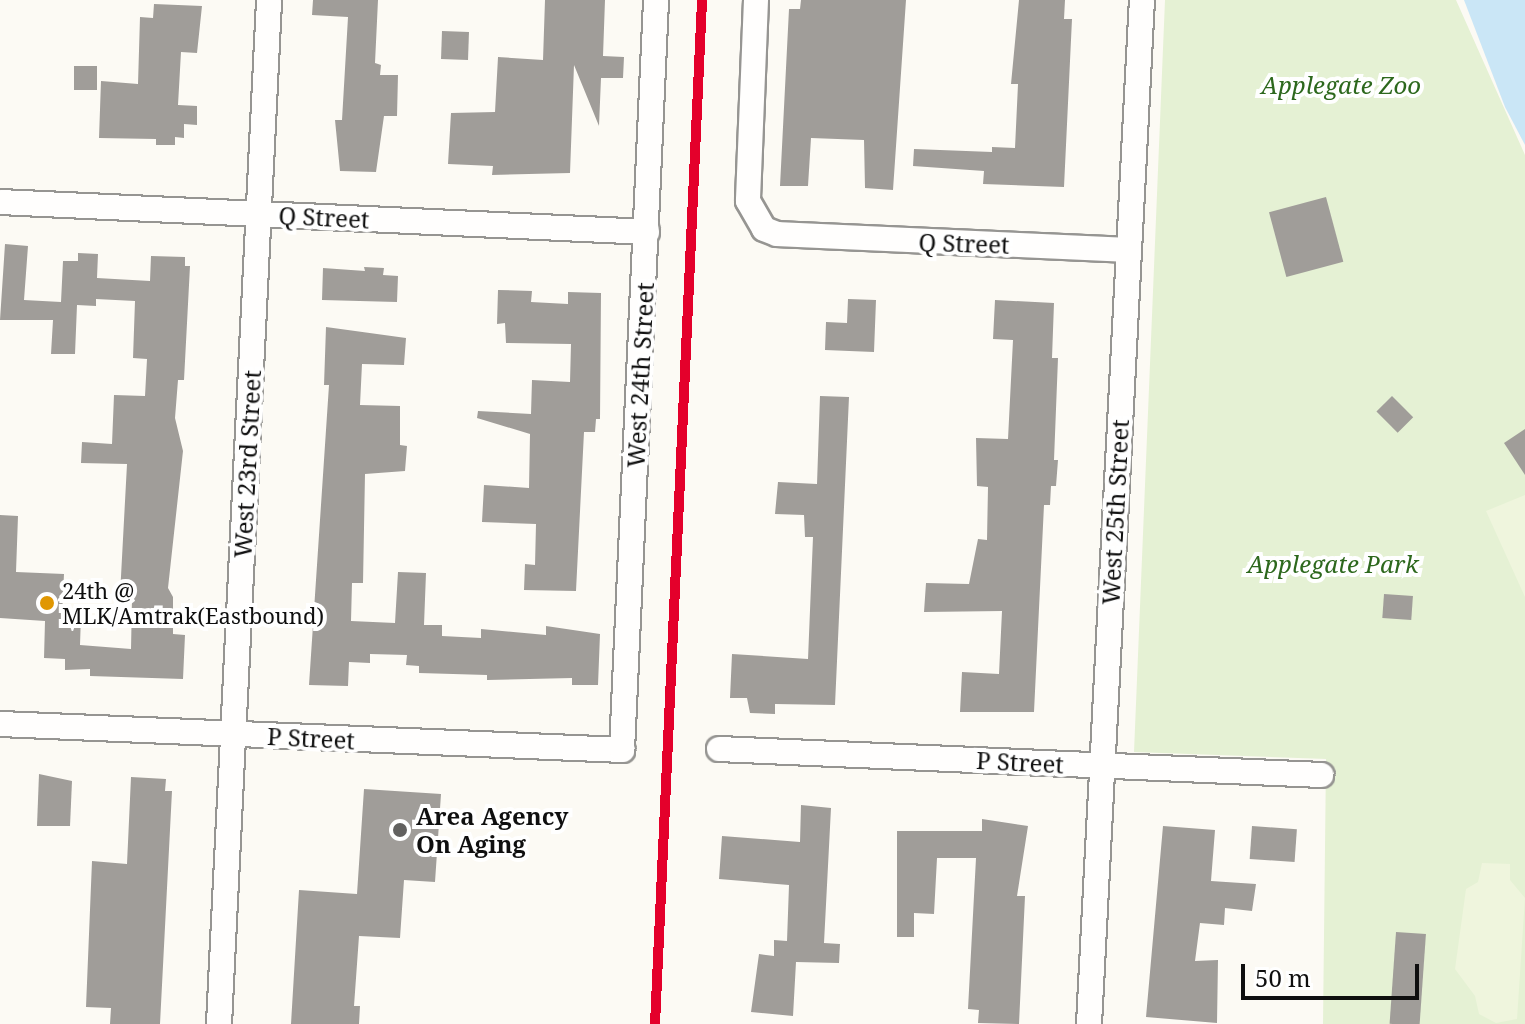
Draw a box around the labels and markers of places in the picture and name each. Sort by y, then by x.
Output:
place label: 24th @ MLK/Amtrak(Eastbound) [62,577,324,628]
marker: 24th @ MLK/Amtrak(Eastbound) [39,595,55,611]
place label: Area Agency On Aging [416,802,568,858]
marker: Area Agency On Aging [391,821,409,839]

